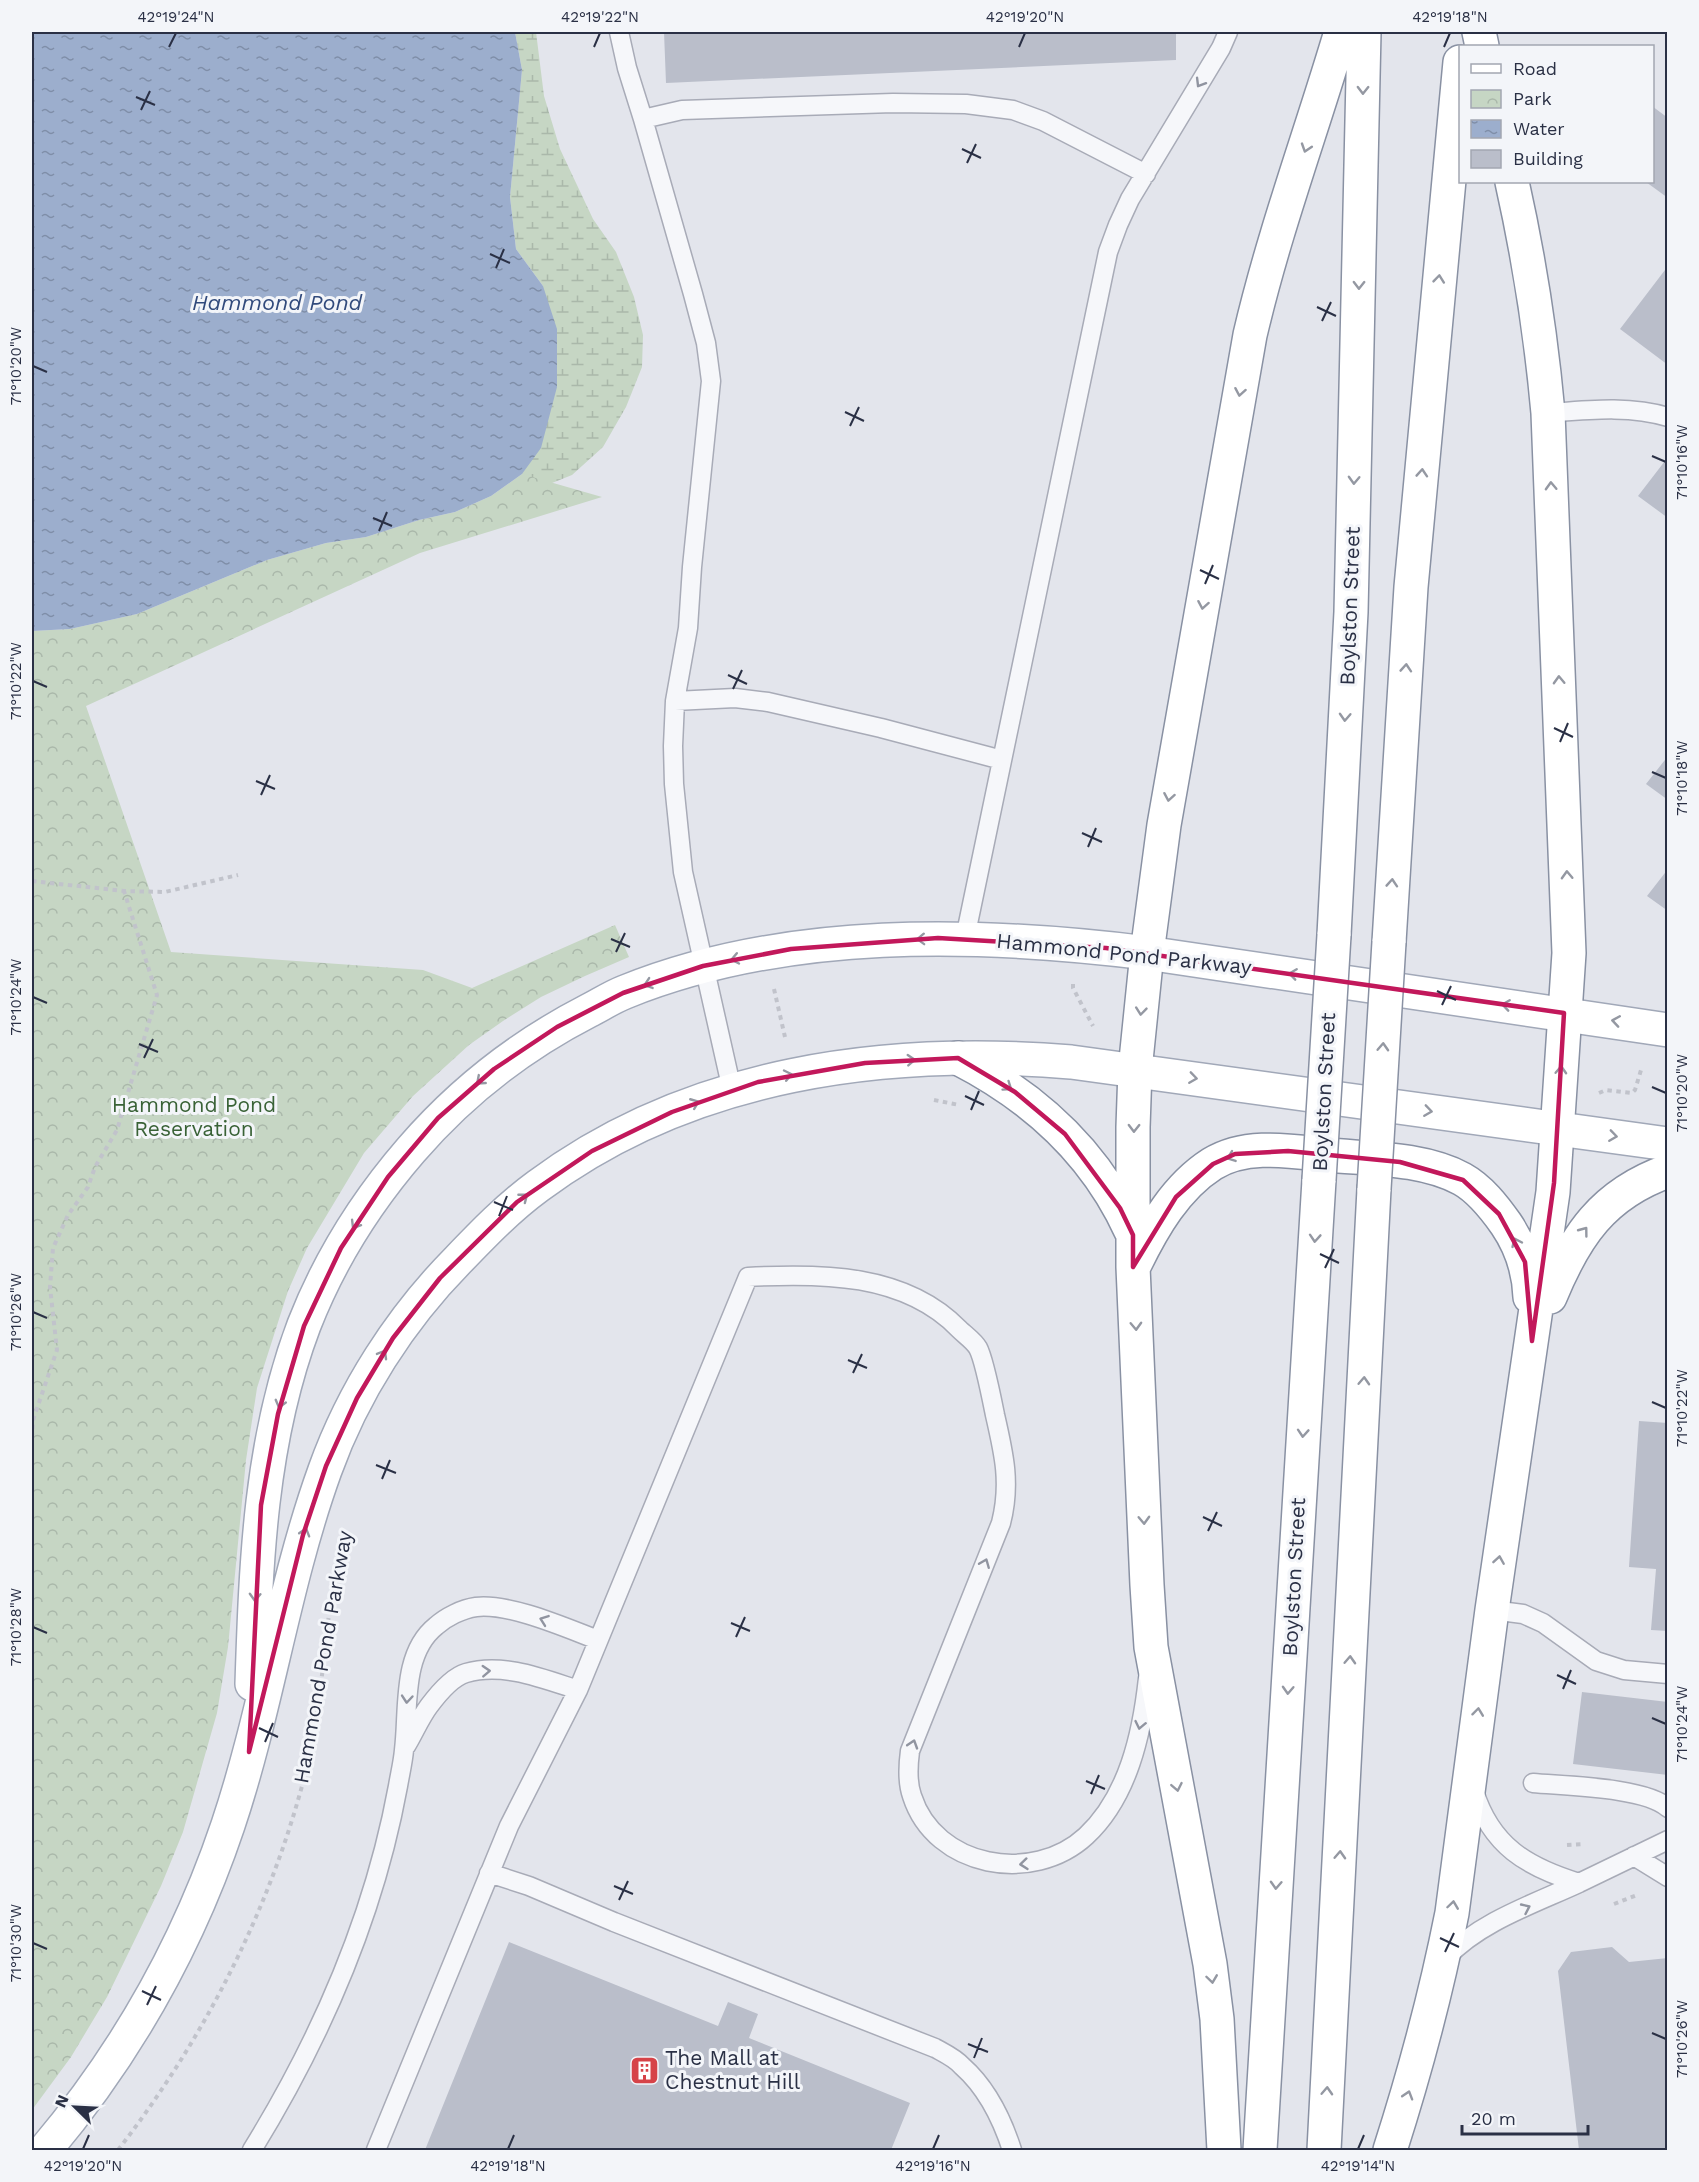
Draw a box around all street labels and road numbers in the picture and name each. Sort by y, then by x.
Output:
street label: Boylston Street [1334,526,1365,686]
street label: Hammond Pond Parkway [995,928,1253,979]
street label: Boylston Street [1307,1012,1340,1172]
street label: Boylston Street [1277,1497,1310,1657]
street label: Hammond Pond Parkway [288,1528,357,1785]

